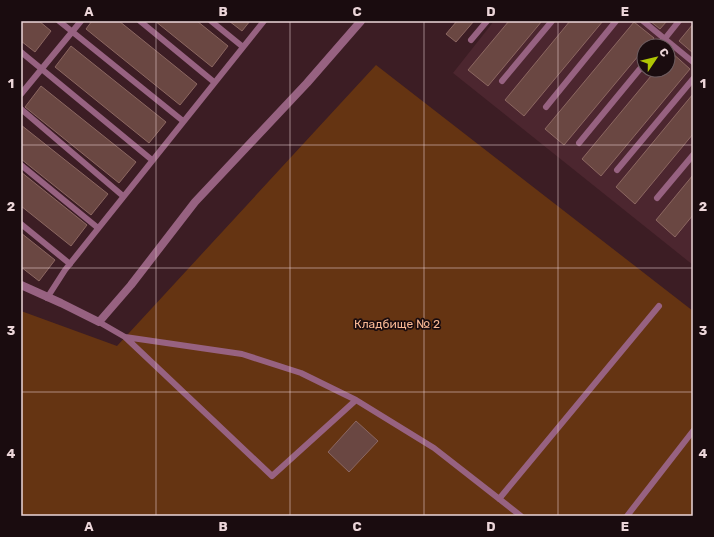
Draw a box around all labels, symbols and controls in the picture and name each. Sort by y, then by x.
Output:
text: A [84,4,94,19]
text: B [218,4,228,19]
text: C [352,4,362,19]
text: D [486,4,496,19]
text: E [621,4,629,19]
north arrow [636,38,676,78]
text: С [656,46,671,60]
text: 1 [8,76,14,91]
text: 1 [700,76,706,91]
text: 2 [7,199,15,214]
text: 2 [699,199,707,214]
park label: Кладбище № 2 [354,317,440,331]
text: 3 [7,323,16,338]
text: 3 [699,323,708,338]
text: 4 [7,446,16,461]
text: 4 [699,446,708,461]
text: A [84,519,94,534]
text: B [218,519,228,534]
text: C [352,519,362,534]
text: D [486,519,496,534]
text: E [621,519,629,534]

